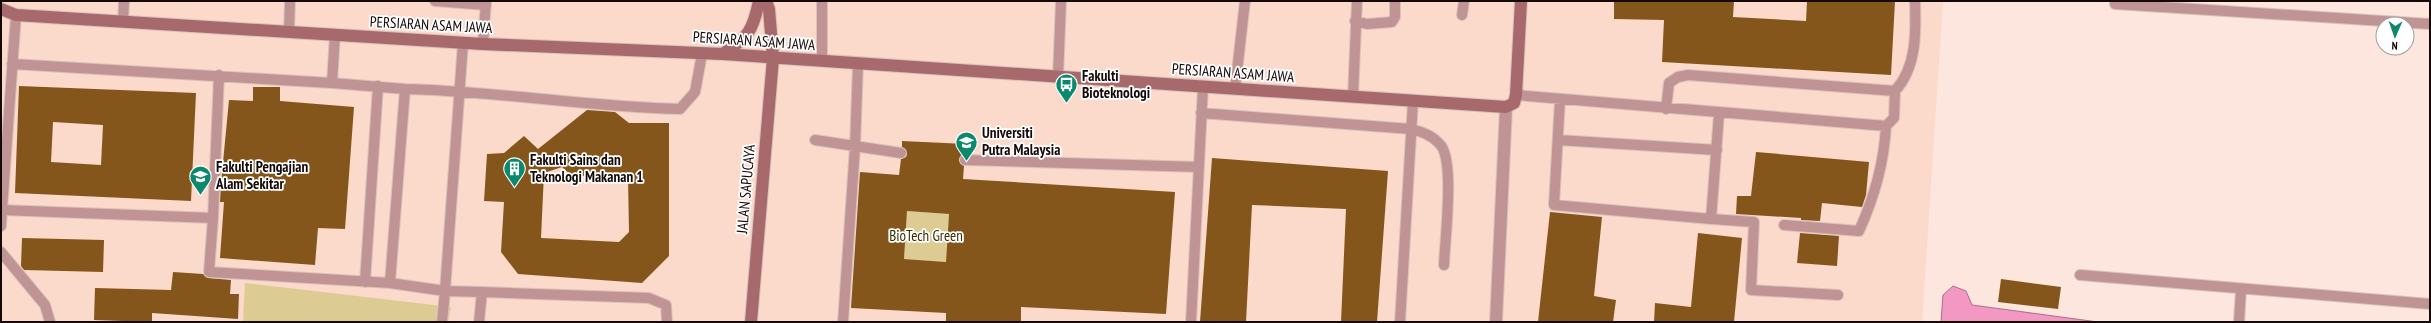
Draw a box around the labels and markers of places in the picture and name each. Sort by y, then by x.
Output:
place label: Fakulti Bioteknologi [1082,66,1150,102]
bus stop icon: Fakulti Bioteknologi [1054,72,1080,105]
place label: Universiti Putra Malaysia [982,123,1060,159]
school or university icon: Universiti Putra Malaysia [954,129,980,162]
place label: Fakulti Sains dan Teknologi Makanan 1 [530,150,643,186]
building icon: Fakulti Sains dan Teknologi Makanan 1 [501,156,527,189]
place label: Fakulti Pengajian Alam Sekitar [215,157,308,193]
school or university icon: Fakulti Pengajian Alam Sekitar [187,163,213,196]

